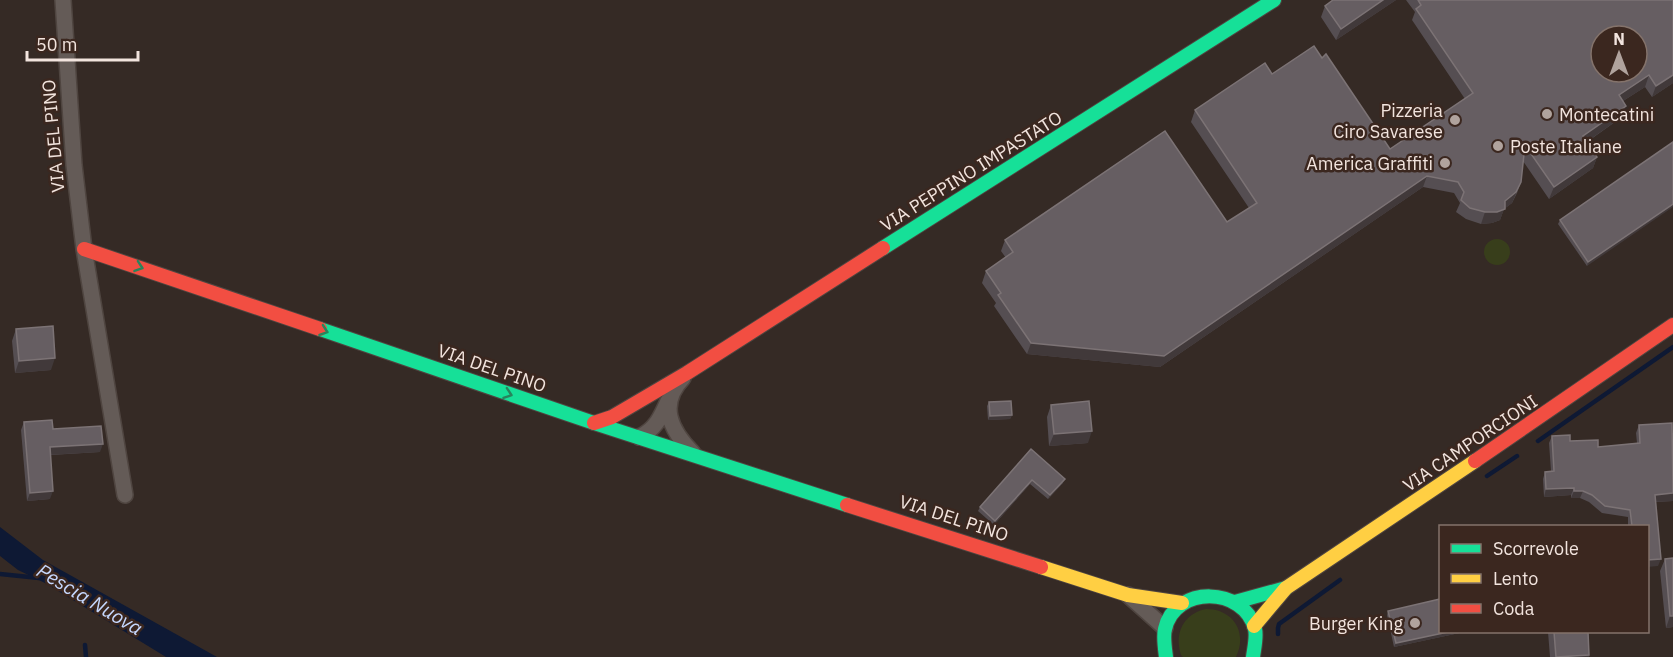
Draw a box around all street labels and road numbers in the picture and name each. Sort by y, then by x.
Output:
street label: VIA DEL PINO [37,79,69,193]
street label: VIA PEPPINO IMPASTATO [876,106,1066,236]
street label: VIA DEL PINO [435,339,549,397]
street label: VIA CAMPORCIONI [1398,389,1542,497]
street label: VIA DEL PINO [897,490,1011,546]

